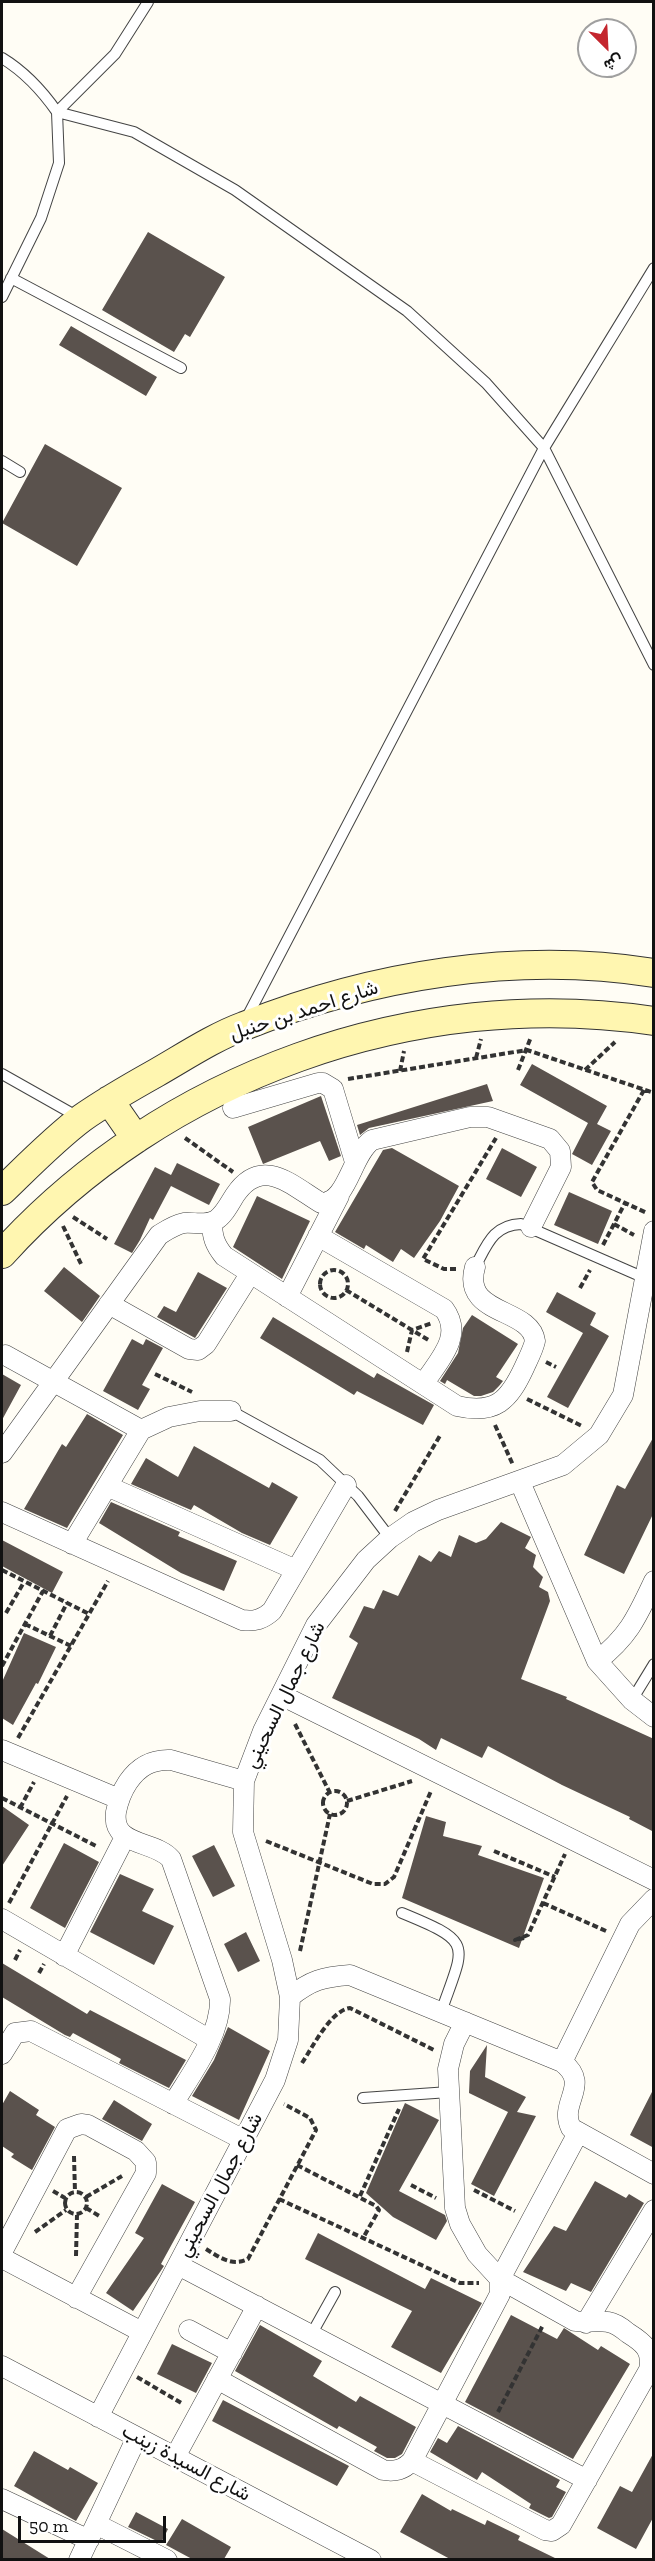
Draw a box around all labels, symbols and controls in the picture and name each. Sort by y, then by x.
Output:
north arrow [577,18,637,78]
text: ش [601,50,626,76]
street label: شارع احمد بن حنبل [227,976,381,1046]
street label: شارع جمال السحيني [239,1618,331,1772]
street label: شارع جمال السحيني [172,2109,268,2261]
street label: شارع السيدة زينب [118,2419,254,2507]
scale bar [21,2504,170,2542]
text: 50 m [29,2515,68,2537]

